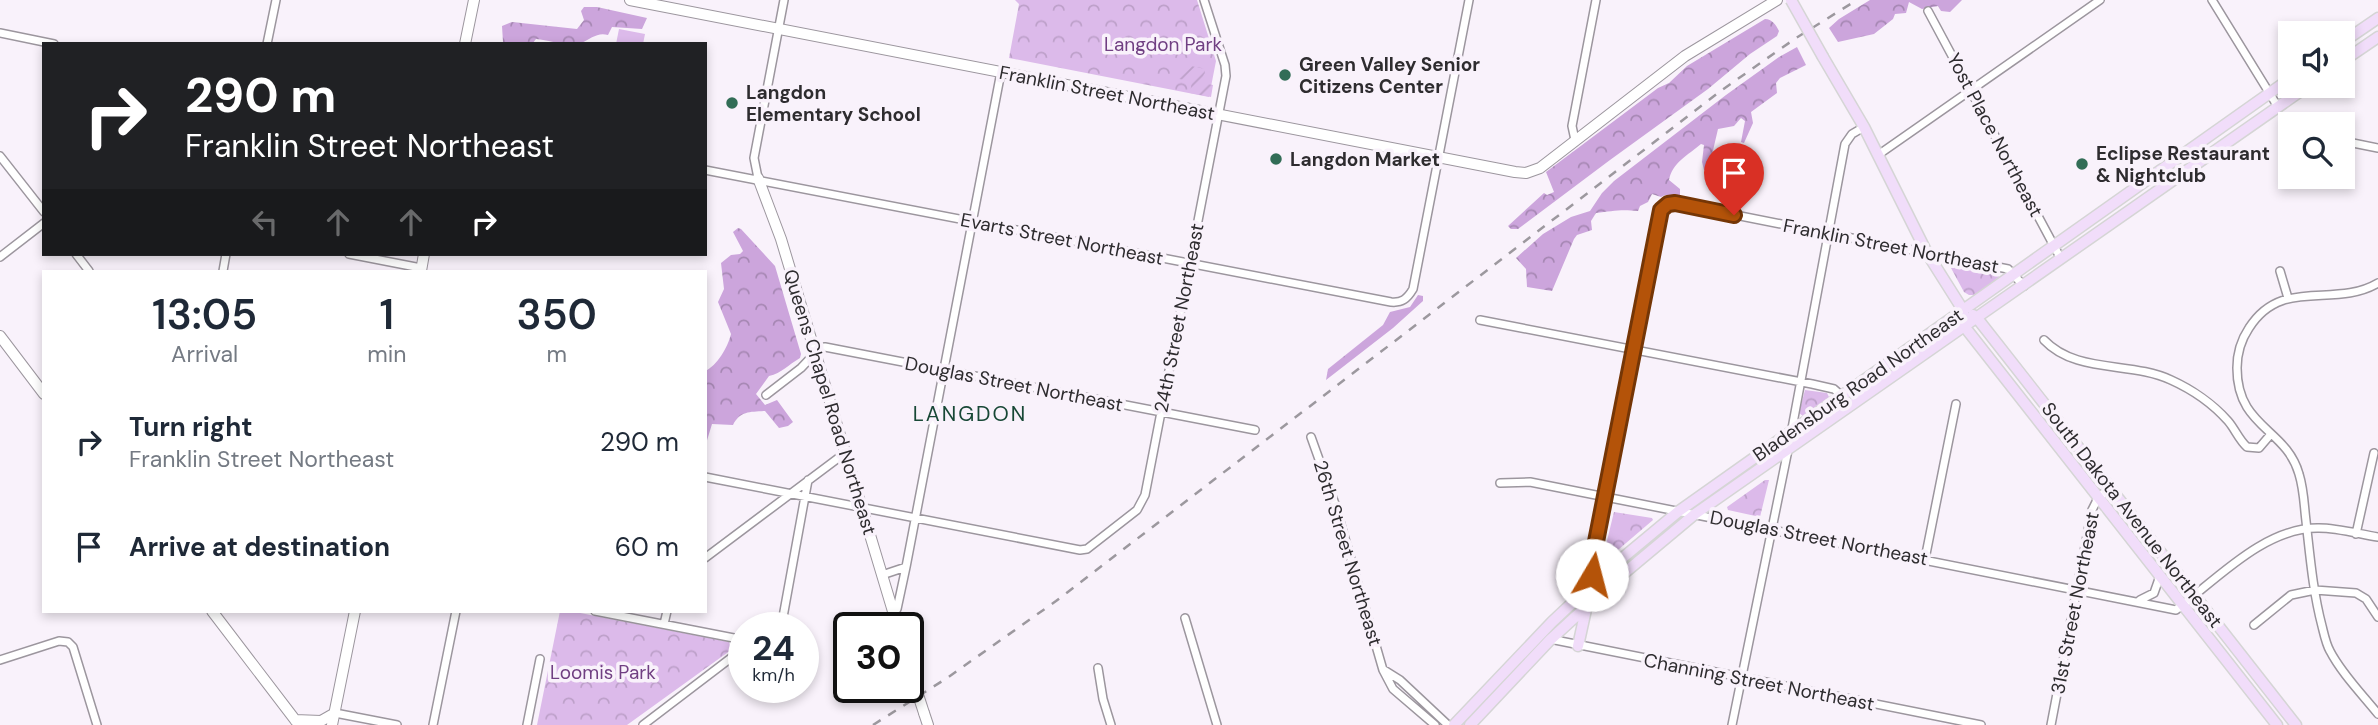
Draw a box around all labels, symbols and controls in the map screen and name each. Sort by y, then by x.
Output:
map controls [2278,21,2355,189]
button: sound [2278,21,2355,98]
park label: Langdon Park [1104,32,1222,57]
street label: Yost Place Northeast [1941,49,2049,221]
place label: Green Valley Senior Citizens Center [1299,52,1480,99]
street label: Franklin Street Northeast [997,60,1217,126]
text: 290 m [185,63,336,127]
marker: Green Valley Senior Citizens Center [1277,67,1293,83]
icon: right [70,70,161,161]
place label: Langdon Elementary School [746,80,921,127]
marker: Langdon Elementary School [724,95,740,111]
button: search [2278,112,2355,189]
text: Franklin Street Northeast [185,125,554,167]
place label: Eclipse Restaurant & Nightclub [2096,141,2270,188]
pin [1704,143,1764,215]
place label: Langdon Market [1290,147,1440,172]
marker: Langdon Market [1268,151,1284,167]
icon: arrive [1715,154,1753,192]
marker: Eclipse Restaurant & Nightclub [2074,156,2090,172]
icon: left [246,203,284,241]
icon: ahead [319,203,357,241]
icon: ahead [392,203,430,241]
icon: right [465,203,503,241]
street label: Evarts Street Northeast [958,207,1166,271]
street label: Franklin Street Northeast [1781,213,2001,279]
street label: 24th Street Northeast [1148,221,1210,415]
street label: Queens Chapel Road Northeast [778,266,882,538]
text: 13:05 [152,287,257,342]
text: 1 [380,287,394,342]
text: 350 [517,287,597,342]
street label: Bladensburg Road Northeast [1748,303,1968,467]
text: Arrival [171,339,238,369]
text: min [367,339,406,369]
text: m [546,339,567,369]
street label: Douglas Street Northeast [903,351,1125,417]
street label: South Dakota Avenue Northeast [2036,397,2228,633]
district label: LANGDON [913,400,1027,428]
text: Turn right [129,410,253,444]
icon: right [70,423,108,461]
text: 290 m [600,425,679,459]
text: Franklin Street Northeast [129,444,394,474]
street label: 26th Street Northeast [1308,457,1388,649]
street label: Douglas Street Northeast [1708,505,1930,571]
street label: 31st Street Northeast [2045,510,2105,696]
icon: arrive [70,528,108,566]
text: Arrive at destination [129,530,390,564]
text: 60 m [615,530,679,564]
position arrow [1555,538,1629,612]
speed limit sign: 30 [833,612,924,703]
text: 24 [752,625,795,671]
street label: Channing Street Northeast [1642,647,1876,717]
park label: Loomis Park [550,660,656,685]
text: km/h [752,663,795,687]

